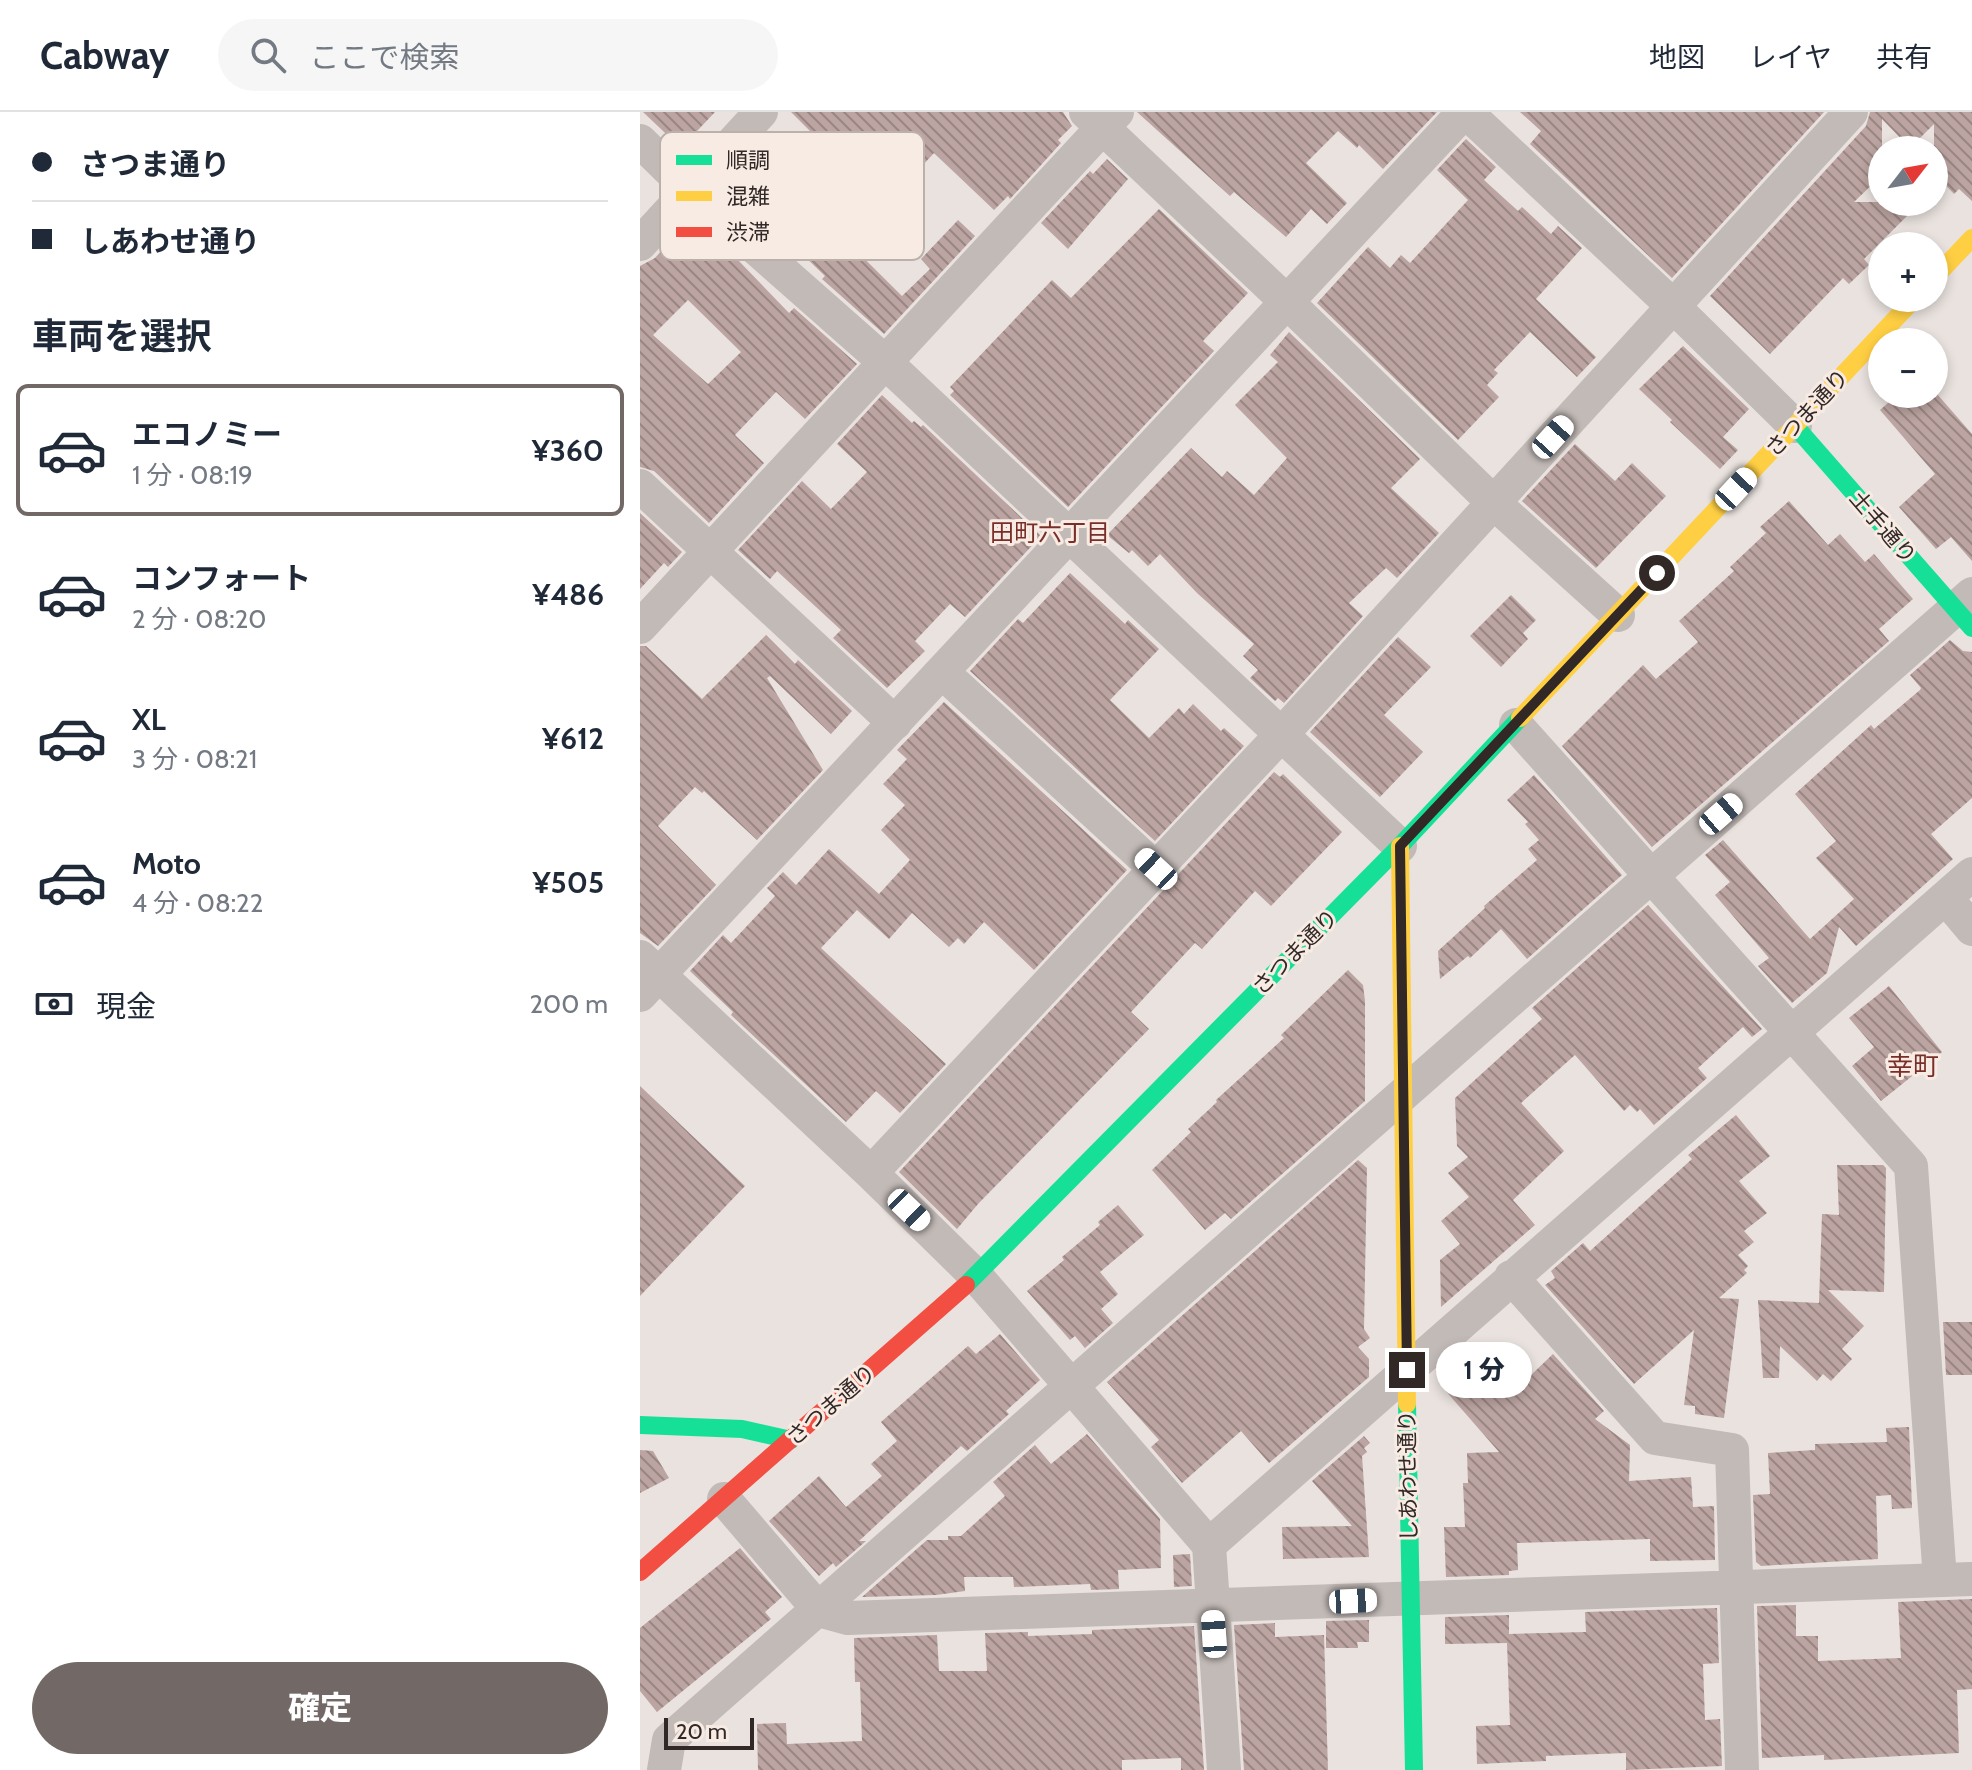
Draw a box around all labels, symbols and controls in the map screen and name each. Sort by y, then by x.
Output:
search box [218,19,778,91]
text: Cabway [40,32,170,79]
icon: search [246,33,290,77]
text: ここで検索 [310,39,460,76]
text: 地図 [1649,40,1705,74]
text: レイヤ [1749,40,1832,74]
text: 共有 [1876,40,1932,74]
legend [660,132,924,260]
north arrow [1868,136,1948,216]
map controls [1868,136,1948,408]
text: さつま通り [80,146,230,183]
text: 順調 [726,147,770,174]
text: 混雑 [726,183,770,210]
text: 渋滞 [726,219,770,246]
text: しあわせ通り [80,223,260,260]
button: + [1868,232,1948,312]
text: 車両を選択 [32,314,212,358]
button: − [1868,328,1948,408]
street label: さつま通り [1760,364,1854,462]
car [1528,411,1578,463]
icon: car [36,414,108,486]
text: エコノミー [132,416,282,453]
text: ¥360 [532,432,604,469]
text: 1 分 · 08:19 [132,459,253,491]
car [1711,463,1761,515]
street label: 土手通り [1844,485,1922,569]
district label: 田町六丁目 [990,518,1110,547]
route start [1639,555,1675,591]
icon: car [36,558,108,630]
text: コンフォート [132,560,311,597]
text: ¥486 [532,576,604,613]
text: 2 分 · 08:20 [132,603,266,635]
text: XL [132,701,166,738]
icon: car [36,702,108,774]
text: ¥612 [542,720,604,757]
text: 3 分 · 08:21 [132,743,257,775]
car [1695,789,1747,839]
car [1130,844,1182,894]
text: Moto [132,845,201,882]
icon: car [36,846,108,918]
text: ¥505 [532,864,604,901]
text: 4 分 · 08:22 [132,887,263,919]
street label: さつま通り [1247,904,1343,1000]
icon: cash [32,982,76,1026]
text: 現金 [96,988,156,1025]
text: 200 m [529,988,608,1020]
district label: 幸町 [1887,1050,1939,1082]
car [883,1185,935,1235]
callout: 1 分 [1435,1342,1531,1398]
route end [1389,1352,1425,1388]
text: 1 分 [1463,1354,1505,1386]
street label: さつま通り [781,1359,881,1451]
street label: しあわせ通り [1393,1410,1423,1542]
car [1328,1588,1378,1614]
car [1200,1609,1228,1659]
button: 確定 [32,1662,608,1754]
scale bar [664,1714,754,1750]
text: 20 m [676,1718,727,1745]

